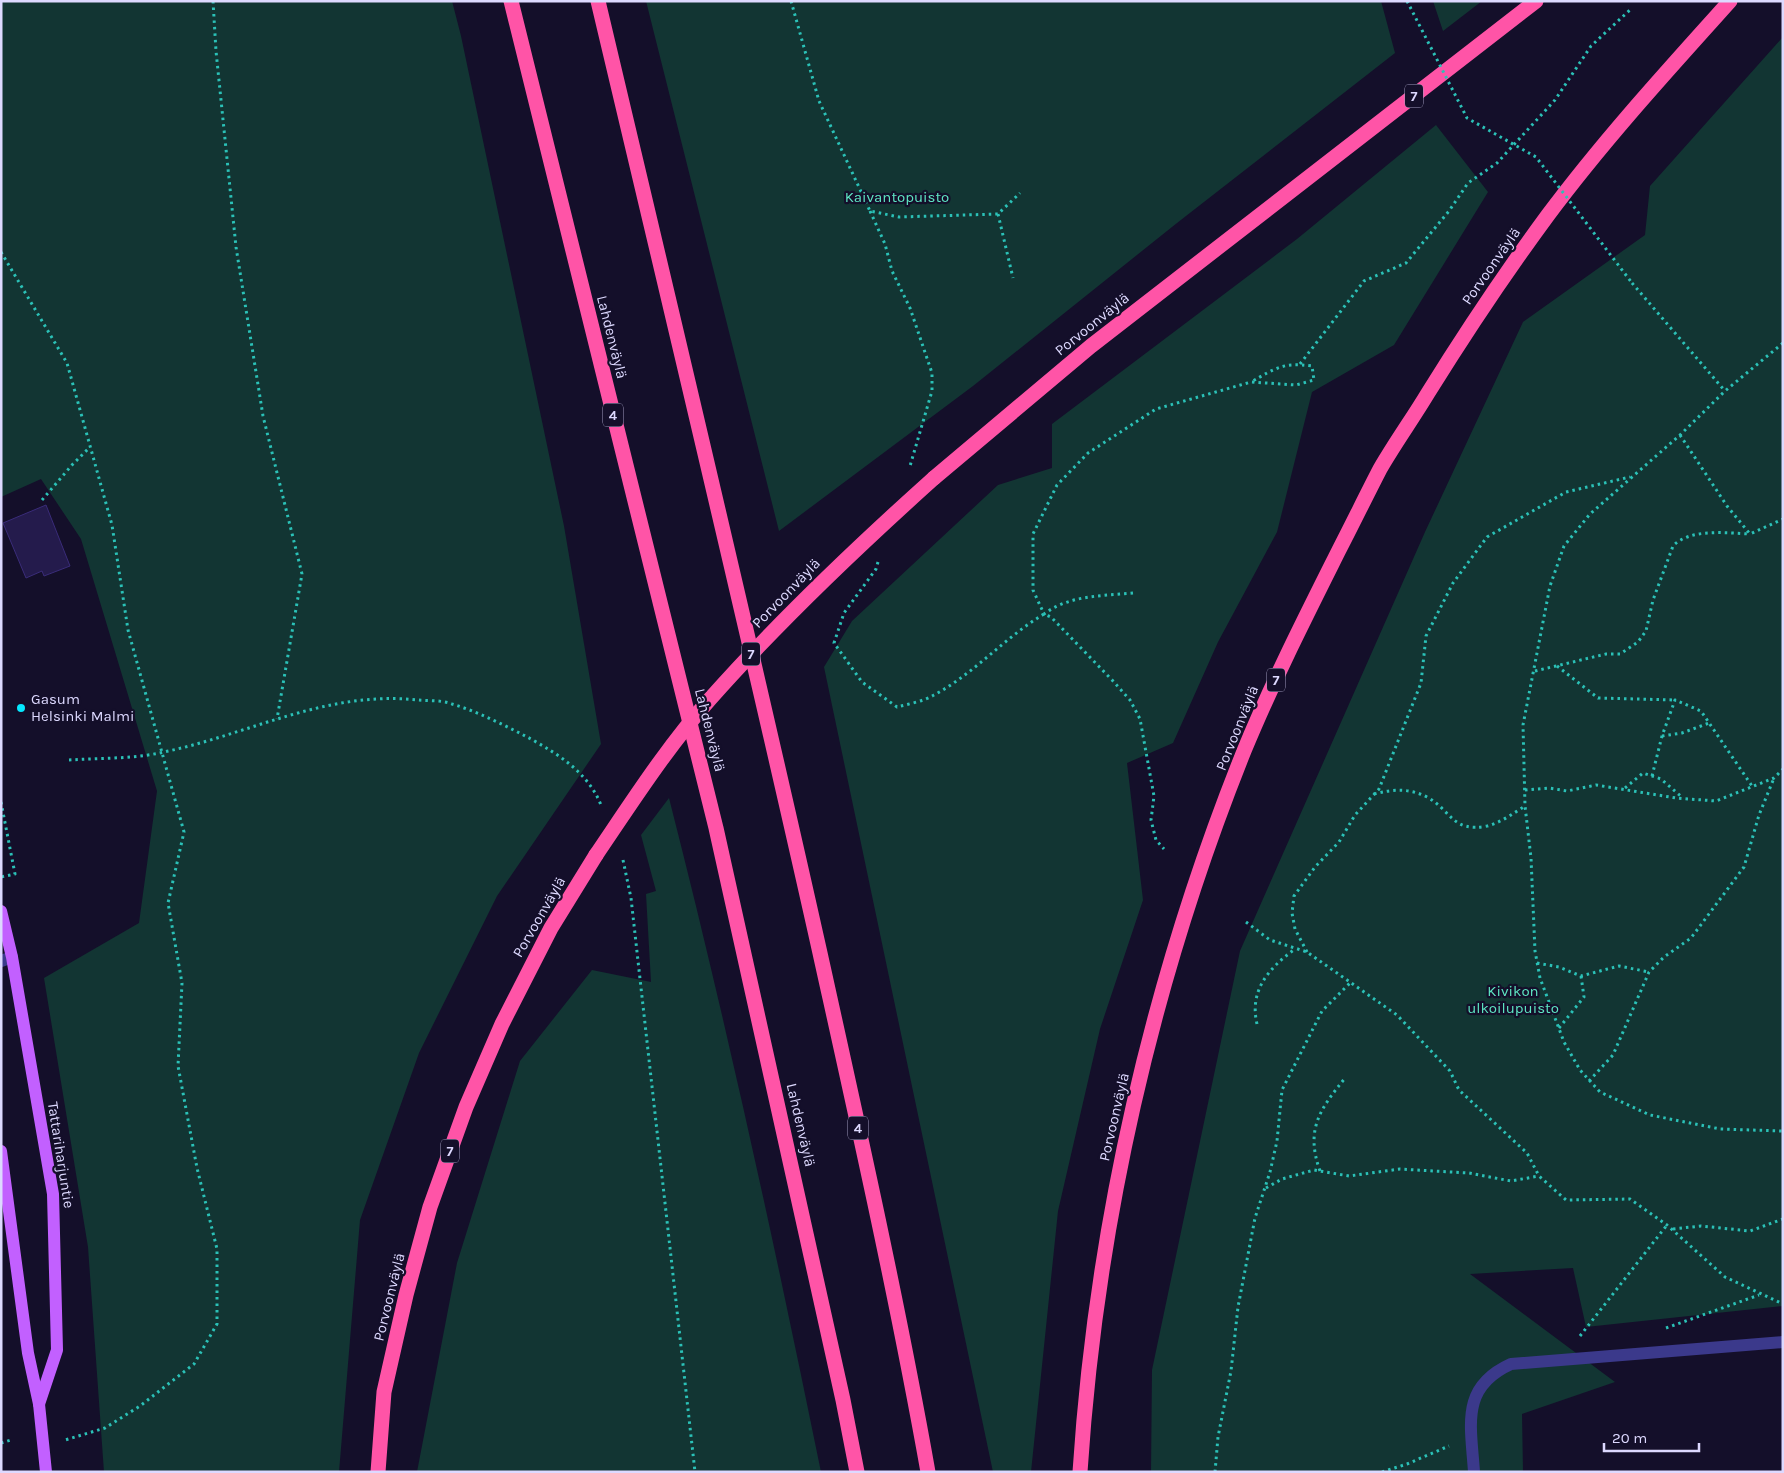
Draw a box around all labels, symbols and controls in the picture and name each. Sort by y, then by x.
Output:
road number: 7 [1405,84,1423,108]
park label: Kaivantopuisto [845,188,949,206]
street label: Porvoonväylä [1458,224,1524,308]
street label: Porvoonväylä [1051,289,1133,359]
street label: Lahdenväylä [593,293,631,381]
road number: 4 [603,404,623,426]
street label: Porvoonväylä [748,554,824,632]
road number: 7 [742,642,760,666]
road number: 7 [1267,668,1285,692]
street label: Porvoonväylä [1212,683,1262,773]
street label: Lahdenväylä [691,686,729,774]
place label: Gasum Helsinki Malmi [31,690,134,725]
marker: Gasum Helsinki Malmi [15,702,27,714]
street label: Porvoonväylä [509,873,569,961]
park label: Kivikon ulkoilupuisto [1467,982,1559,1017]
street label: Porvoonväylä [1095,1071,1133,1163]
street label: Lahdenväylä [783,1081,819,1169]
street label: Tattariharjuntie [44,1101,78,1209]
road number: 4 [848,1116,868,1140]
road number: 7 [441,1140,459,1162]
street label: Porvoonväylä [369,1251,409,1343]
scale bar [1604,1420,1699,1452]
text: 20 m [1612,1429,1647,1447]

